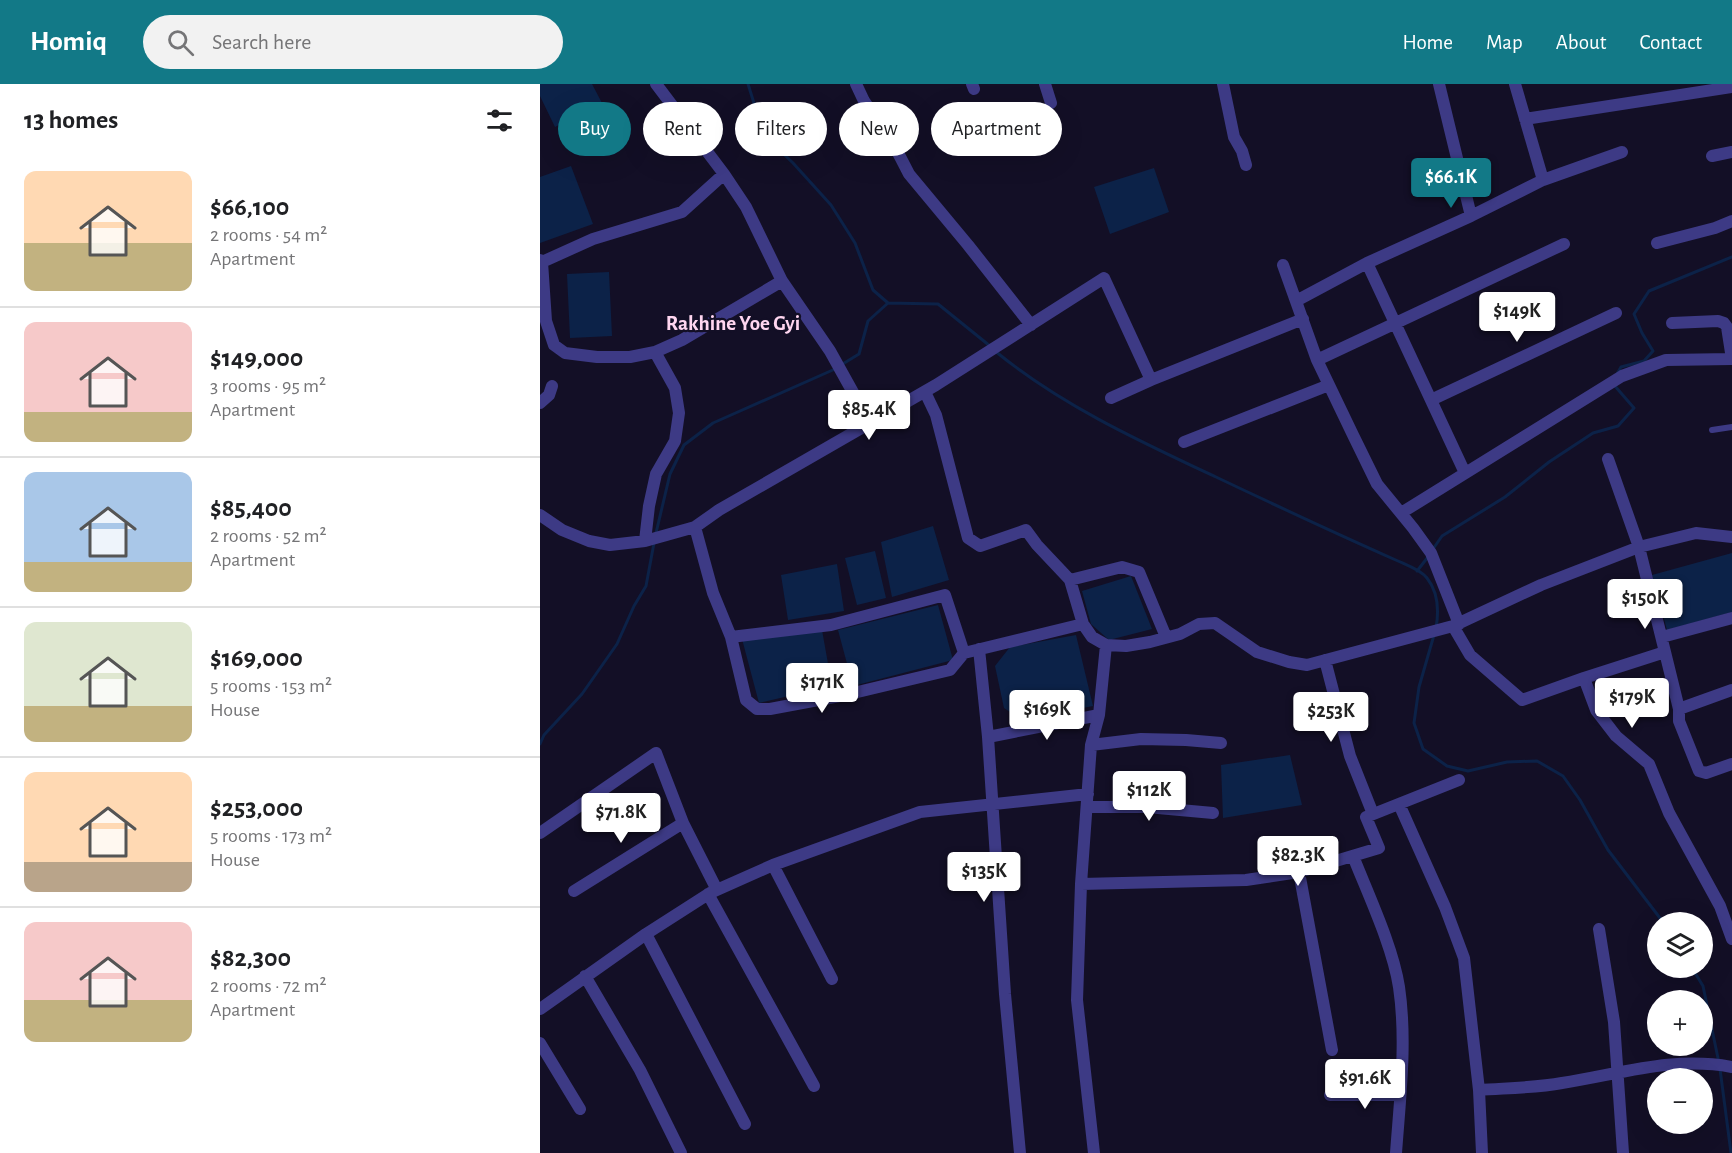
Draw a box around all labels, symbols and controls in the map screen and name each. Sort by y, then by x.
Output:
search box [143,15,563,69]
icon: search [164,26,197,59]
text: Homiq [30,28,107,56]
text: Search here [212,31,312,53]
text: Home [1402,32,1453,53]
text: Map [1486,32,1523,53]
text: About [1556,32,1606,53]
text: Contact [1639,32,1702,53]
chip: Buy [558,102,631,156]
chip: Rent [643,102,723,156]
chip: Filters [735,102,827,156]
chip: New [839,102,919,156]
chip: Apartment [931,102,1062,156]
icon: filters [483,104,516,137]
text: 13 homes [24,107,118,133]
pin: $66.1K [1402,158,1500,209]
text: $66.1K [1425,167,1477,187]
text: $66,100 [210,194,289,220]
icon: home [72,195,144,267]
text: 2 rooms · 54 m² [210,225,327,245]
text: Apartment [210,249,295,269]
pin: $149K [1475,292,1559,343]
text: $149K [1493,301,1541,321]
district label: Rakhine Yoe Gyi [666,313,800,334]
text: $149,000 [210,345,303,371]
icon: home [72,346,144,418]
text: 3 rooms · 95 m² [210,376,326,396]
pin: $85.4K [820,390,918,441]
text: $85.4K [842,399,896,419]
text: Apartment [210,400,295,420]
text: $85,400 [210,495,292,521]
icon: home [72,496,144,568]
text: 2 rooms · 52 m² [210,526,327,546]
text: Apartment [210,550,295,570]
pin: $150K [1603,579,1687,630]
text: $150K [1622,588,1668,608]
text: $169,000 [210,645,303,671]
icon: home [72,646,144,718]
pin: $171K [780,663,864,714]
text: $171K [800,672,844,692]
text: 5 rooms · 153 m² [210,676,332,696]
pin: $179K [1590,678,1674,729]
text: $179K [1609,687,1655,707]
pin: $169K [1005,690,1089,741]
pin: $253K [1289,692,1373,743]
text: $169K [1023,699,1071,719]
text: House [210,700,260,720]
text: $253K [1307,701,1355,721]
pin: $112K [1107,771,1191,822]
text: $112K [1127,780,1171,800]
pin: $71.8K [572,793,670,844]
text: $253,000 [210,795,303,821]
icon: home [72,796,144,868]
text: $71.8K [596,802,646,822]
text: 5 rooms · 173 m² [210,826,332,846]
pin: $82.3K [1249,836,1347,887]
text: $82.3K [1271,845,1325,865]
text: House [210,850,260,870]
pin: $135K [942,852,1026,903]
text: $135K [961,861,1007,881]
map controls [1647,912,1713,1134]
button: layers [1647,912,1713,978]
text: $82,300 [210,945,291,971]
icon: home [72,946,144,1018]
text: 2 rooms · 72 m² [210,976,327,996]
button: + [1647,990,1713,1056]
text: Apartment [210,1000,295,1020]
pin: $91.6K [1316,1059,1414,1110]
text: $91.6K [1339,1068,1391,1088]
button: − [1647,1068,1713,1134]

